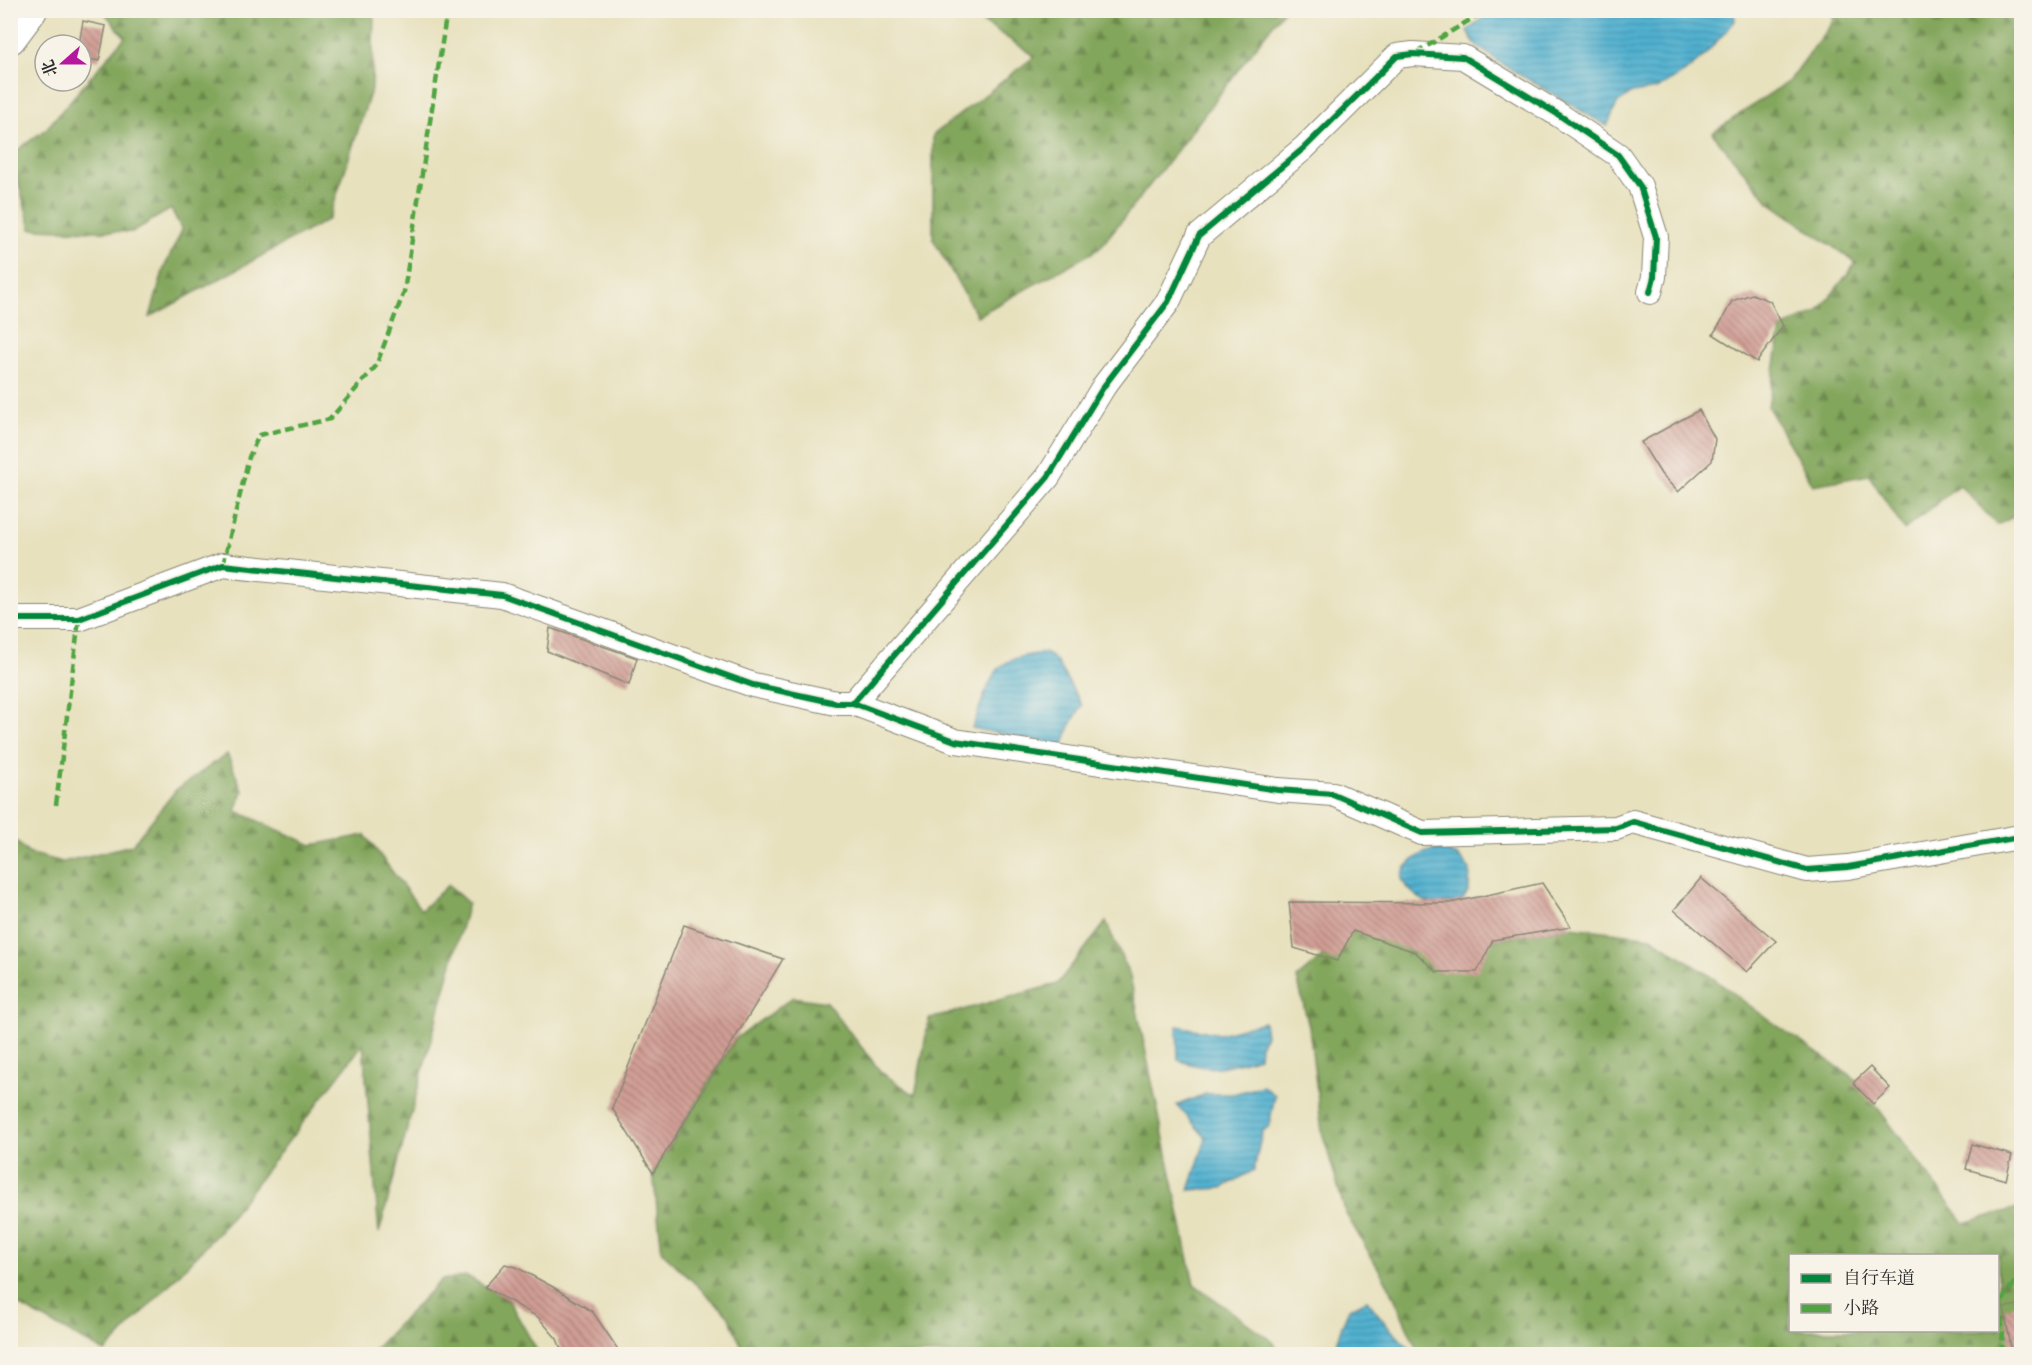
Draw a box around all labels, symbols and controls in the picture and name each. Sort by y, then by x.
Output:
north arrow [33,33,93,93]
text: 北 [38,57,62,79]
legend [1789,1254,1999,1332]
text: 自行车道 [1843,1267,1915,1290]
text: 小路 [1843,1297,1879,1320]

